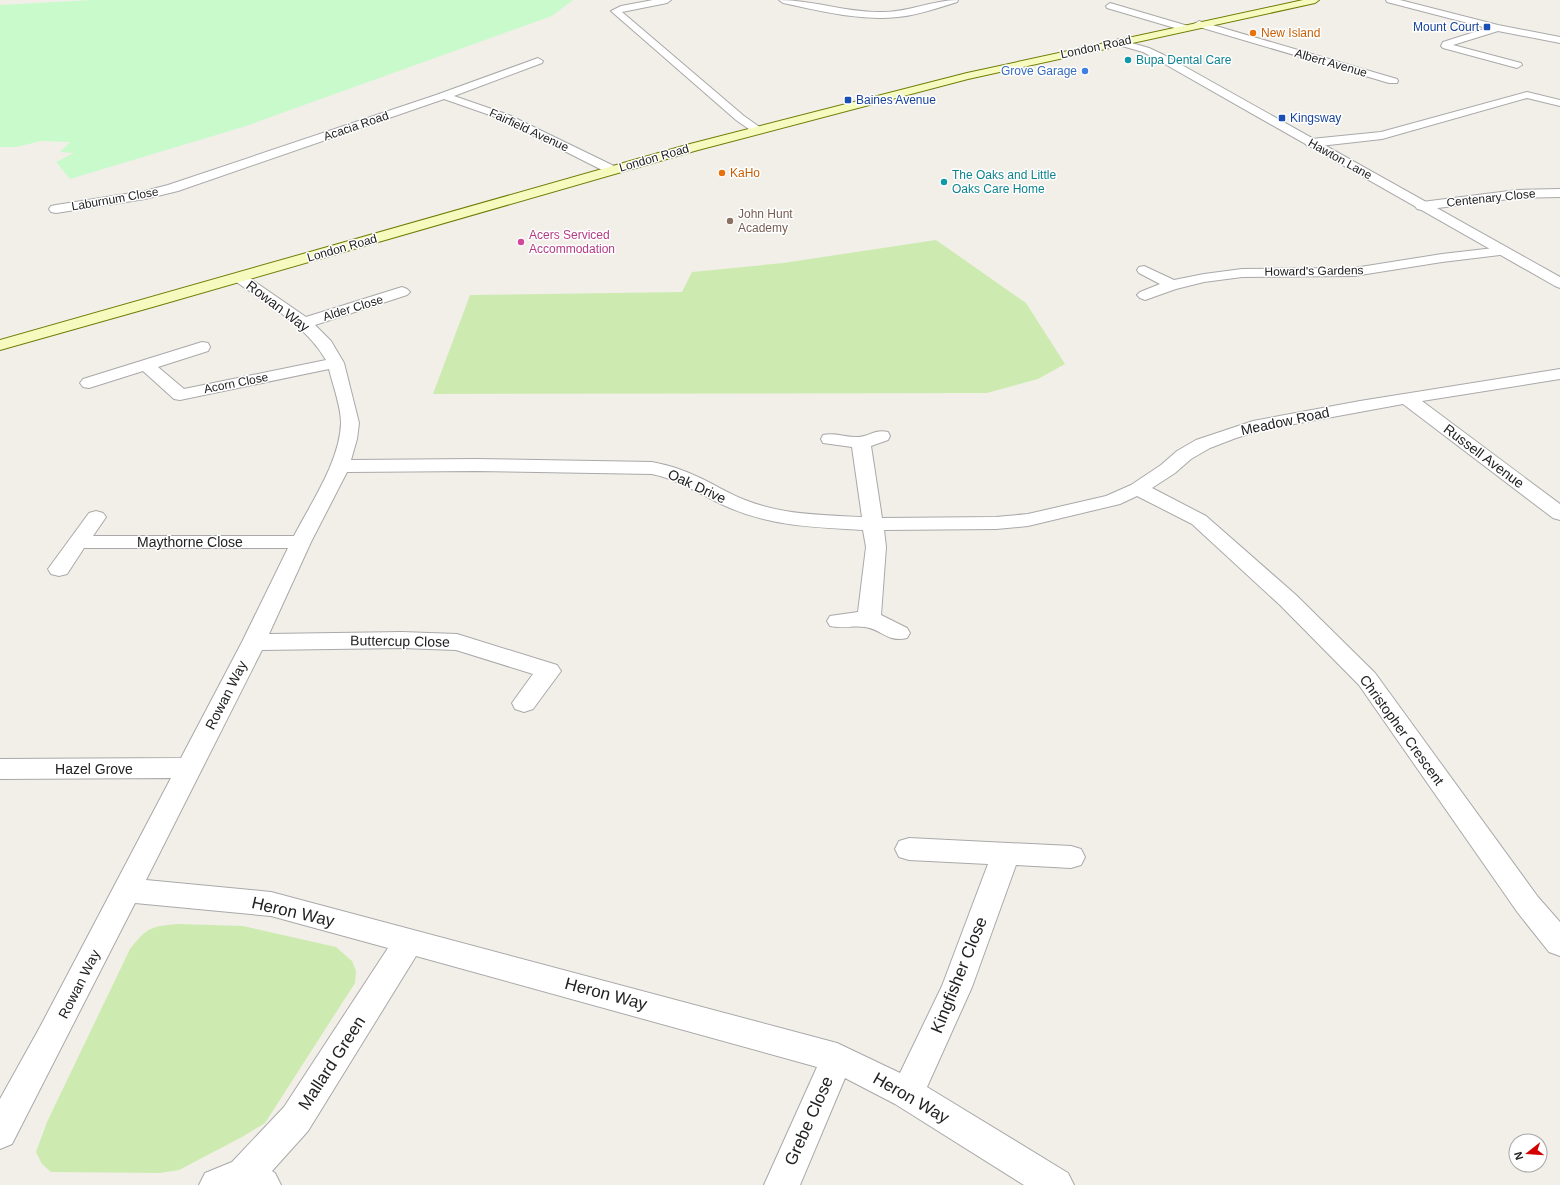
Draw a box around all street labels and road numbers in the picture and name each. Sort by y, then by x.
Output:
street label: London Road [1059,33,1133,61]
street label: Albert Avenue [1293,46,1369,80]
street label: Fairfield Avenue [487,106,571,155]
street label: Acacia Road [322,108,390,144]
street label: Hawton Lane [1306,136,1375,182]
street label: London Road [617,141,691,175]
street label: Laburnum Close [70,184,160,214]
street label: Centenary Close [1446,186,1536,210]
street label: London Road [305,231,379,265]
street label: Howard's Gardens [1264,263,1364,279]
street label: Rowan Way [243,277,313,335]
street label: Alder Close [321,292,385,324]
street label: Acorn Close [203,370,270,396]
street label: Meadow Road [1239,404,1331,438]
street label: Russell Avenue [1441,421,1527,491]
street label: Oak Drive [665,466,729,506]
street label: Maythorne Close [137,534,243,550]
street label: Buttercup Close [350,632,450,650]
street label: Rowan Way [202,658,250,732]
street label: Christopher Crescent [1357,672,1447,788]
street label: Hazel Grove [55,761,133,777]
street label: Heron Way [250,893,337,931]
street label: Kingfisher Close [927,914,991,1036]
street label: Rowan Way [55,947,103,1021]
street label: Heron Way [563,974,650,1014]
street label: Mallard Green [295,1013,369,1113]
street label: Heron Way [870,1069,953,1128]
street label: Grebe Close [781,1074,837,1168]

